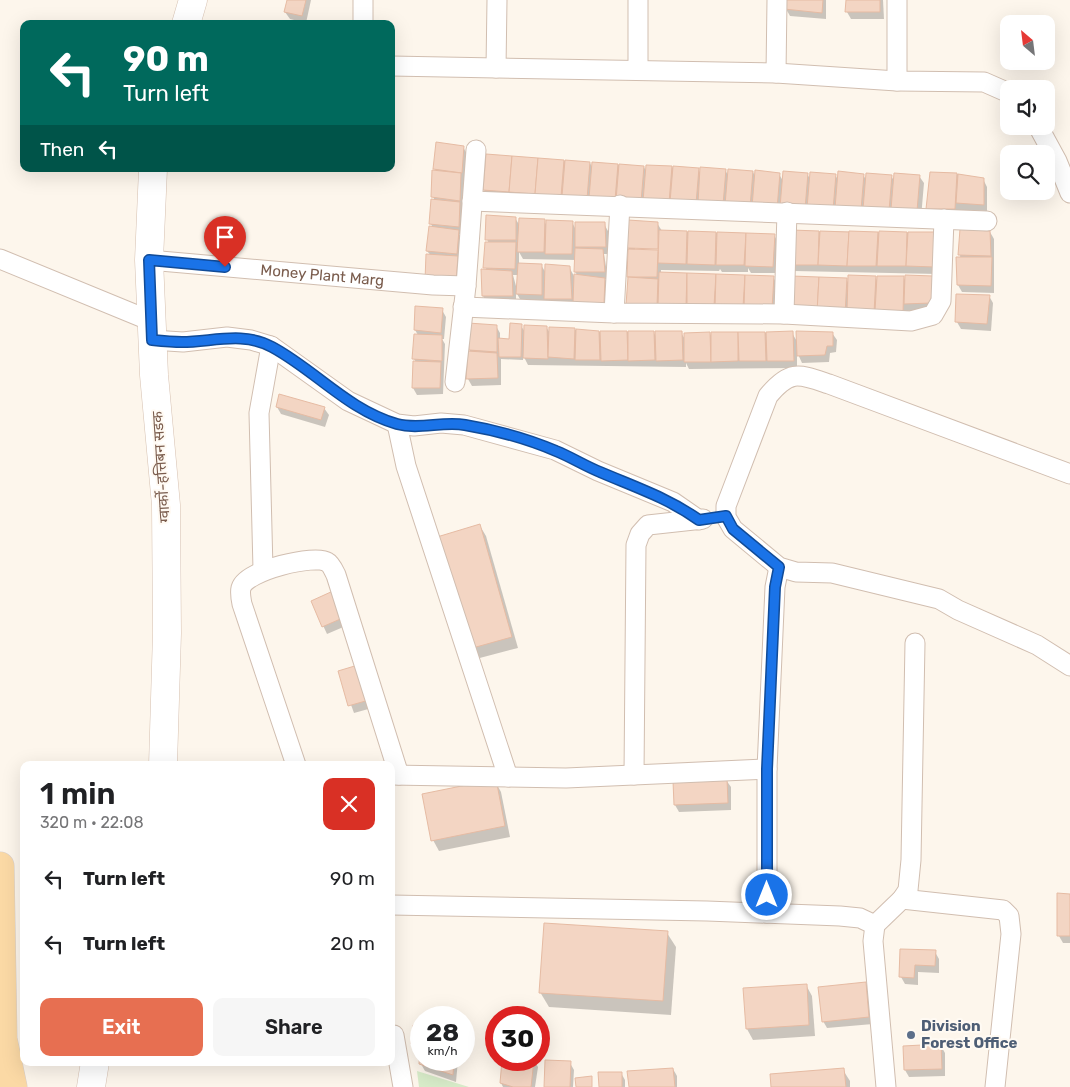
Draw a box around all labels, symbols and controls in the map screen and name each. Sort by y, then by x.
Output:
north arrow [1000,15,1055,70]
map controls [1000,15,1055,200]
text: 90 m [123,38,209,80]
icon: left [40,40,105,105]
text: Turn left [123,80,209,107]
button: sound [1000,80,1055,135]
icon: left [94,135,122,163]
text: Then [40,138,84,161]
button: search [1000,145,1055,200]
pin [204,216,246,267]
icon: arrive [211,223,239,251]
street label: Money Plant Marg [260,261,385,290]
street label: ग्वार्को-हत्तिबन सडक [148,410,174,523]
text: 1 min [40,776,115,812]
button: close [323,778,375,830]
text: 320 m · 22:08 [40,813,144,832]
icon: left [40,865,68,893]
text: Turn left [83,867,165,890]
text: 90 m [330,867,375,890]
position arrow [740,868,792,920]
icon: left [40,930,68,958]
text: Turn left [83,932,165,955]
text: 20 m [330,932,375,955]
button: Exit [40,998,203,1056]
button: Share [213,998,375,1056]
speed limit sign: 30 [485,1006,550,1071]
place label: Division Forest Office [921,1017,1018,1052]
text: 28 [426,1018,459,1047]
marker: Division Forest Office [905,1029,917,1041]
text: km/h [428,1044,457,1058]

